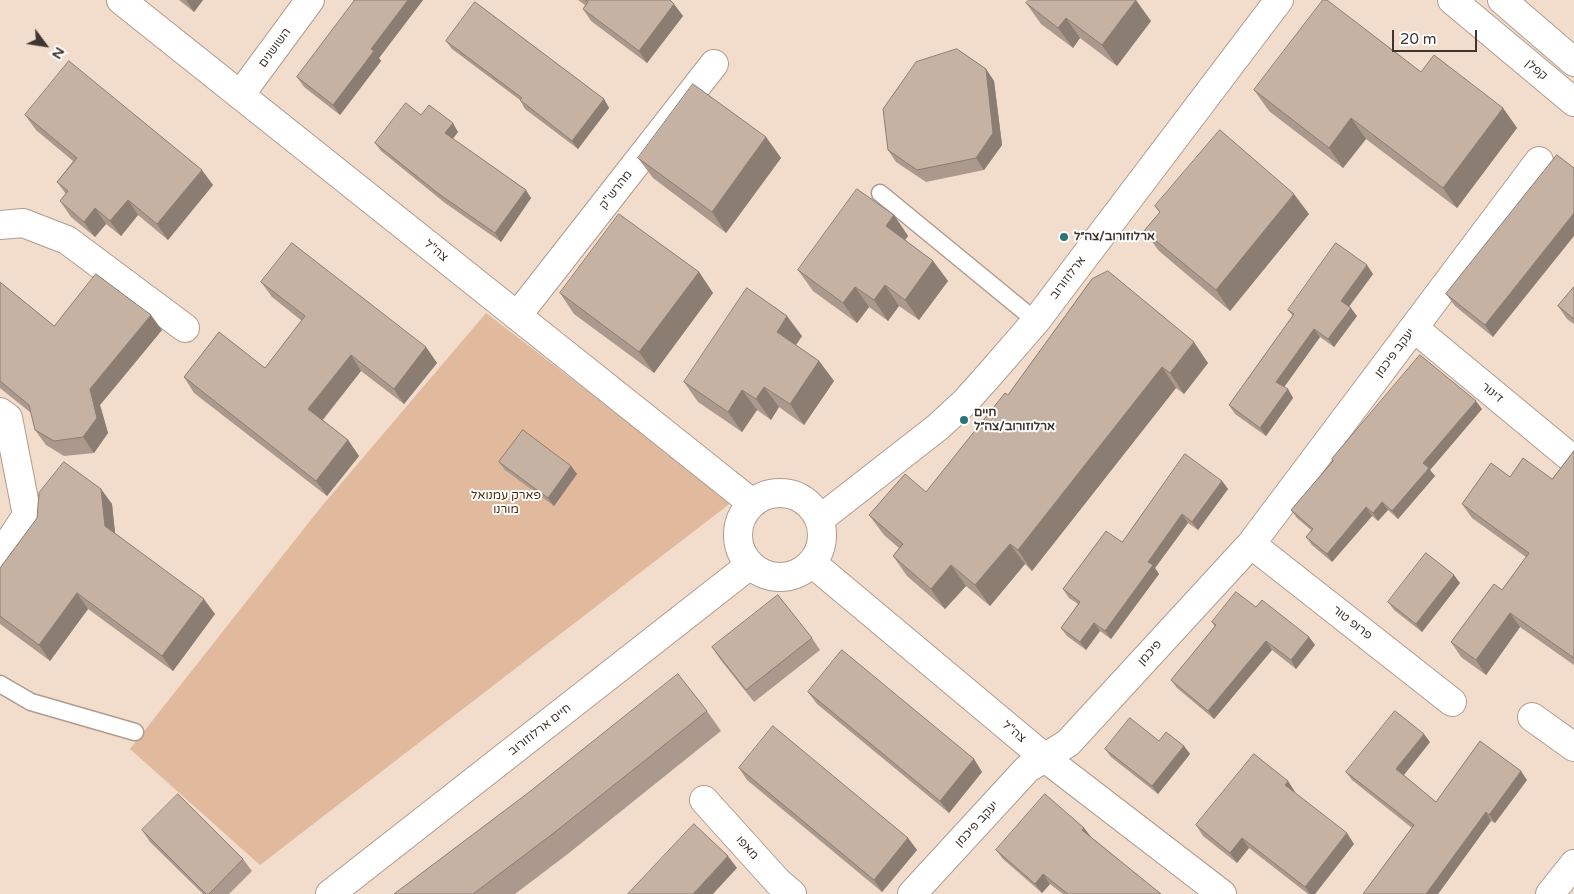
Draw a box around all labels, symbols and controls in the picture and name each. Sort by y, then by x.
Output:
north arrow [20,20,70,70]
scale bar [1394,20,1479,52]
street label: השושנים [256,25,294,71]
text: 20 m [1400,30,1437,48]
text: N [48,44,68,62]
street label: קפלן [1522,56,1550,84]
street label: מהרש"ק [596,168,636,212]
place label: ארלוזורוב/צה״ל [1074,230,1155,244]
marker: ארלוזורוב/צה״ל [1058,231,1070,243]
street label: צה"ל [421,237,451,265]
street label: ארלוזורוב [1047,254,1089,302]
street label: יעקב פיכמן [1372,326,1418,380]
street label: דינור [1478,380,1506,406]
place label: חיים ארלוזורוב/צה״ל [974,406,1055,434]
marker: חיים ארלוזורוב/צה״ל [958,414,970,426]
park label: פארק עמנואל מורנו [471,489,541,517]
street label: פרופ טור [1329,603,1375,643]
street label: פיכמן [1135,637,1165,669]
street label: חיים ארלוזורוב [506,701,574,759]
street label: צה"ל [999,718,1029,746]
street label: יעקב פיכמן [952,798,1002,850]
street label: מאפו [733,833,761,863]

